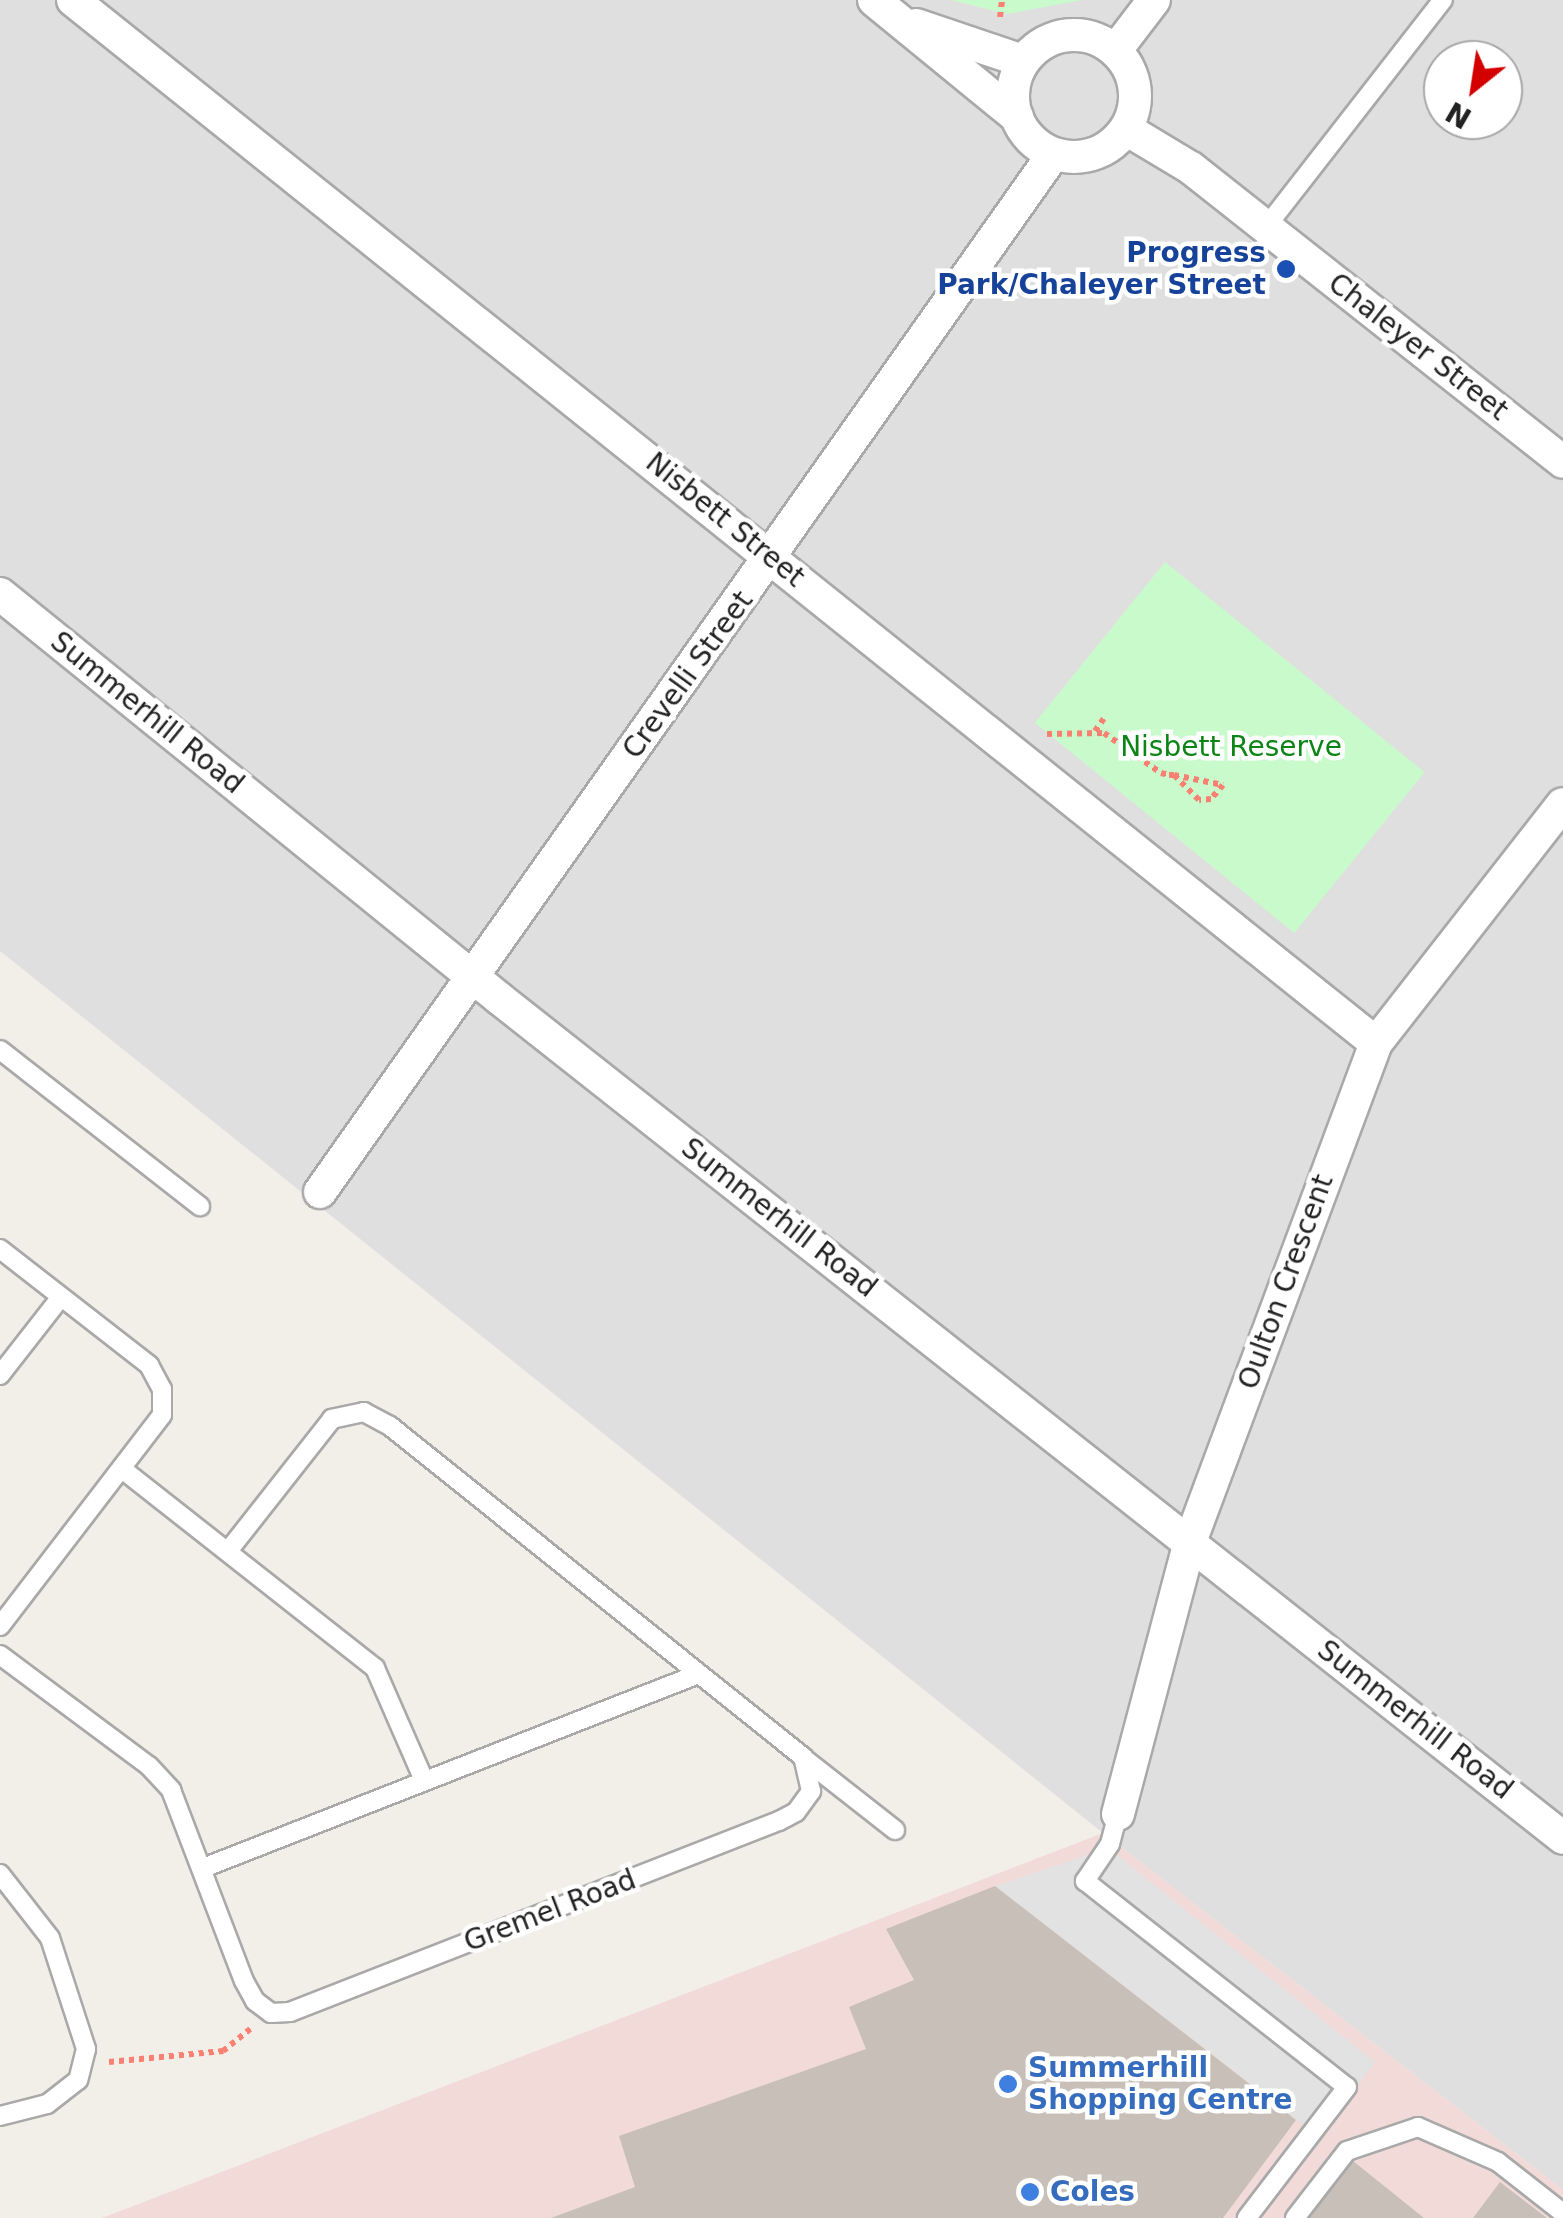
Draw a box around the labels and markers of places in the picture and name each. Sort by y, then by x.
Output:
place label: Progress Park/Chaleyer Street [937,236,1266,302]
marker: Progress Park/Chaleyer Street [1275,258,1297,280]
place label: Summerhill Shopping Centre [1028,2051,1292,2117]
marker: Summerhill Shopping Centre [997,2073,1019,2095]
place label: Coles [1050,2175,1135,2209]
marker: Coles [1019,2181,1041,2203]

